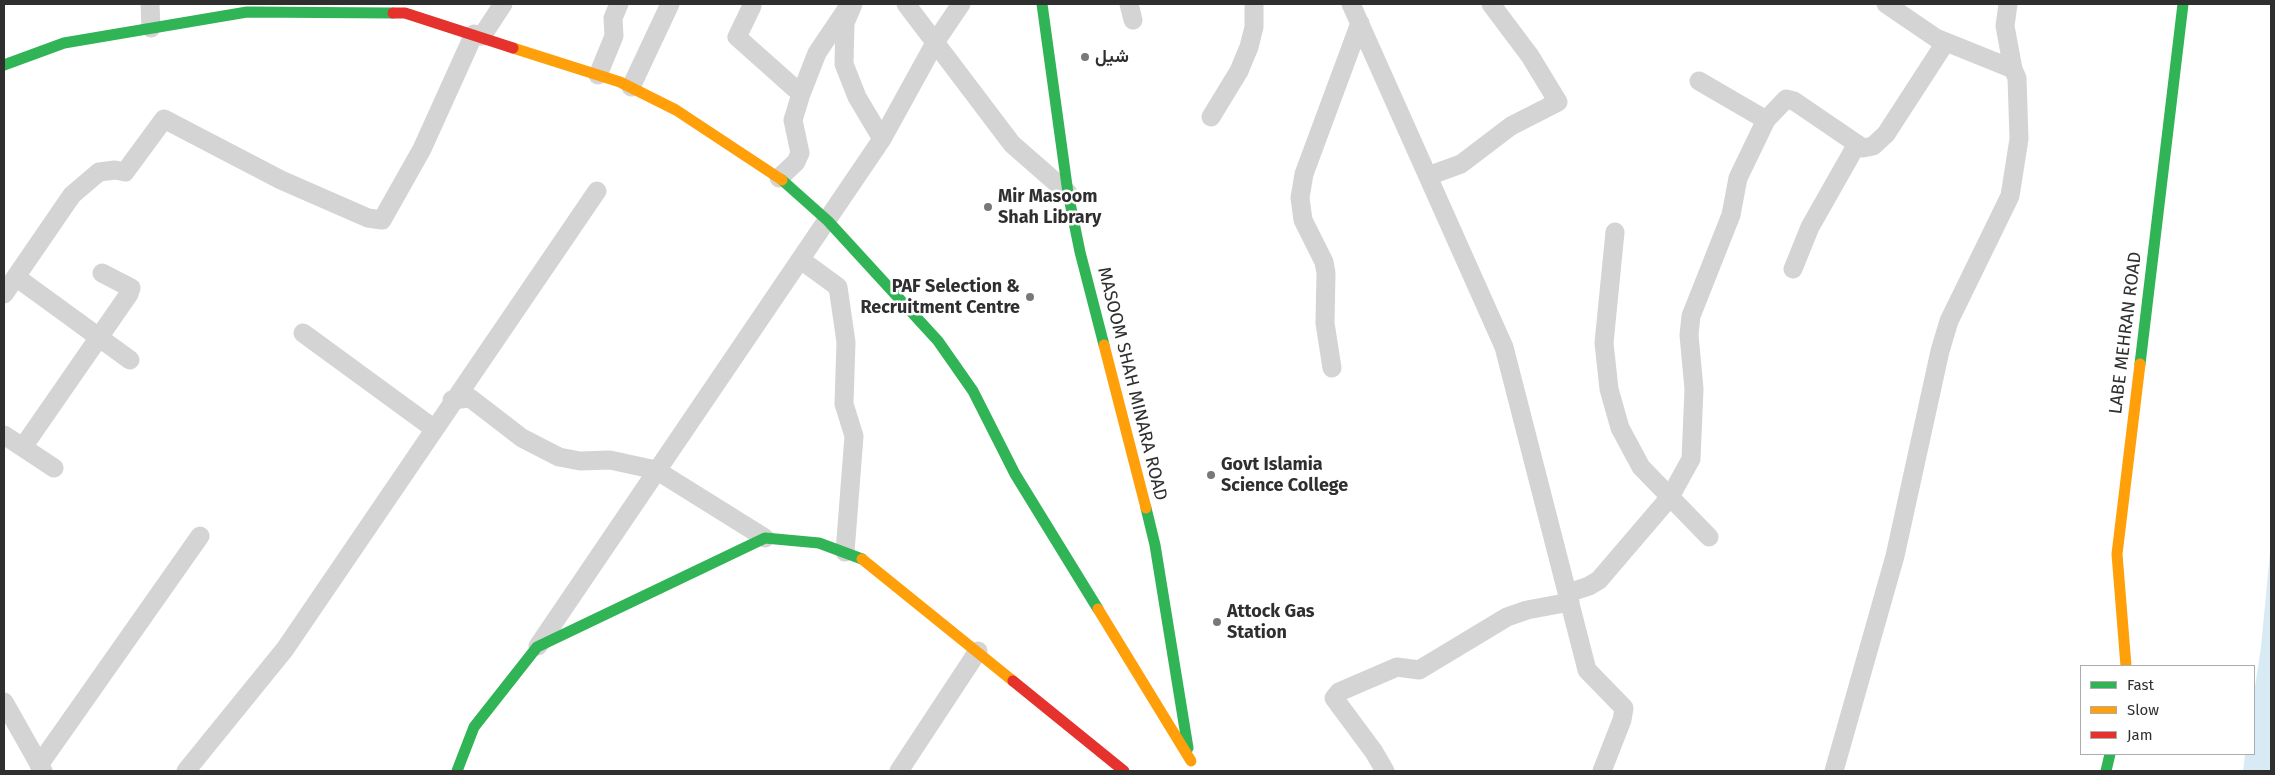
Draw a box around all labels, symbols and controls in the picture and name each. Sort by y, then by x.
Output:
place label: شیل [1095,46,1129,68]
marker: شیل [1079,51,1091,63]
place label: Mir Masoom Shah Library [998,186,1101,228]
marker: Mir Masoom Shah Library [982,201,994,213]
street label: LABE MEHRAN ROAD [2105,250,2147,416]
street label: MASOOM SHAH MINARA ROAD [1093,265,1171,503]
place label: PAF Selection & Recruitment Centre [860,276,1020,318]
marker: PAF Selection & Recruitment Centre [1024,291,1036,303]
place label: Govt Islamia Science College [1221,454,1348,496]
marker: Govt Islamia Science College [1205,469,1217,481]
place label: Attock Gas Station [1227,601,1315,644]
marker: Attock Gas Station [1211,616,1223,628]
legend [2080,665,2255,755]
text: Fast [2127,676,2154,694]
text: Slow [2127,701,2159,719]
text: Jam [2127,726,2153,744]

